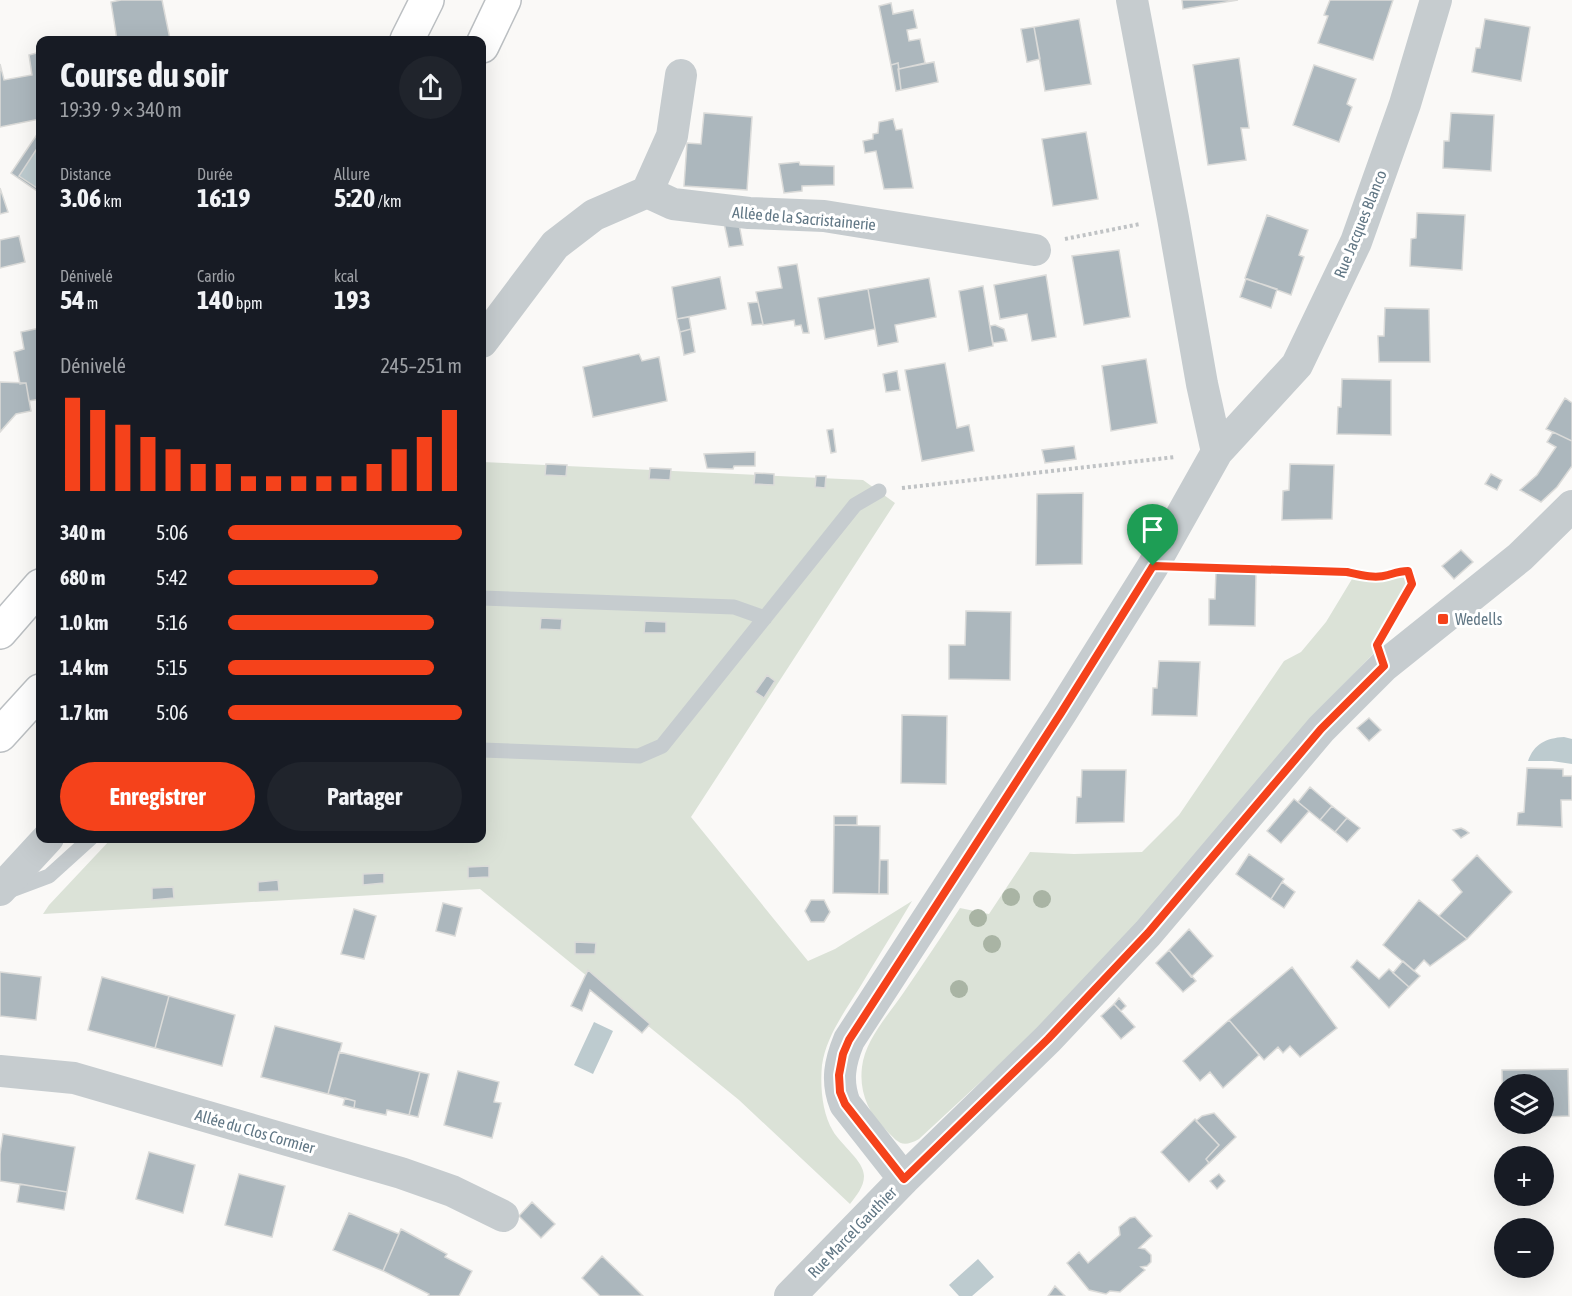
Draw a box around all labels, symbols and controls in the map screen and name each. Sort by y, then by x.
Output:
text: Course du soir [60,56,228,94]
button: share [399,56,462,119]
text: 19:39 · 9 × 340 m [60,98,182,121]
text: Distance [60,165,111,183]
text: Durée [197,165,233,183]
text: Allure [334,165,370,183]
street label: Rue Jacques Blanco [1330,168,1391,281]
text: 3.06 [60,183,101,213]
text: 16:19 [197,183,251,213]
text: 5:20 [334,183,375,213]
text: km [101,192,122,210]
text: /km [375,192,401,210]
street label: Allée de la Sacristainerie [731,203,877,233]
text: Dénivelé [60,267,113,285]
text: Cardio [197,267,235,285]
text: kcal [334,267,358,285]
text: 54 [60,285,84,315]
text: 140 [197,285,234,315]
text: 193 [334,285,371,315]
text: m [84,294,98,312]
text: bpm [234,294,263,312]
text: Dénivelé [60,354,126,377]
text: 245–251 m [380,354,462,377]
pin [1127,504,1178,566]
icon: arrive [1136,513,1169,546]
text: 340 m [60,521,105,544]
text: 5:06 [156,521,188,544]
text: 680 m [60,566,105,589]
text: 5:42 [156,566,188,589]
place label: Wedells [1455,610,1503,628]
text: 1.0 km [60,611,108,634]
text: 5:16 [156,611,188,634]
marker: Wedells [1436,612,1450,626]
text: 1.4 km [60,656,108,679]
text: 5:15 [156,656,188,679]
text: 1.7 km [60,701,108,724]
text: 5:06 [156,701,188,724]
button: Enregistrer [60,762,255,831]
button: Partager [267,762,462,831]
map controls [1494,1074,1554,1278]
button: layers [1494,1074,1554,1134]
street label: Allée du Clos Cormier [193,1105,317,1157]
button: + [1494,1146,1554,1206]
street label: Rue Marcel Gauthier [804,1183,900,1281]
button: − [1494,1218,1554,1278]

